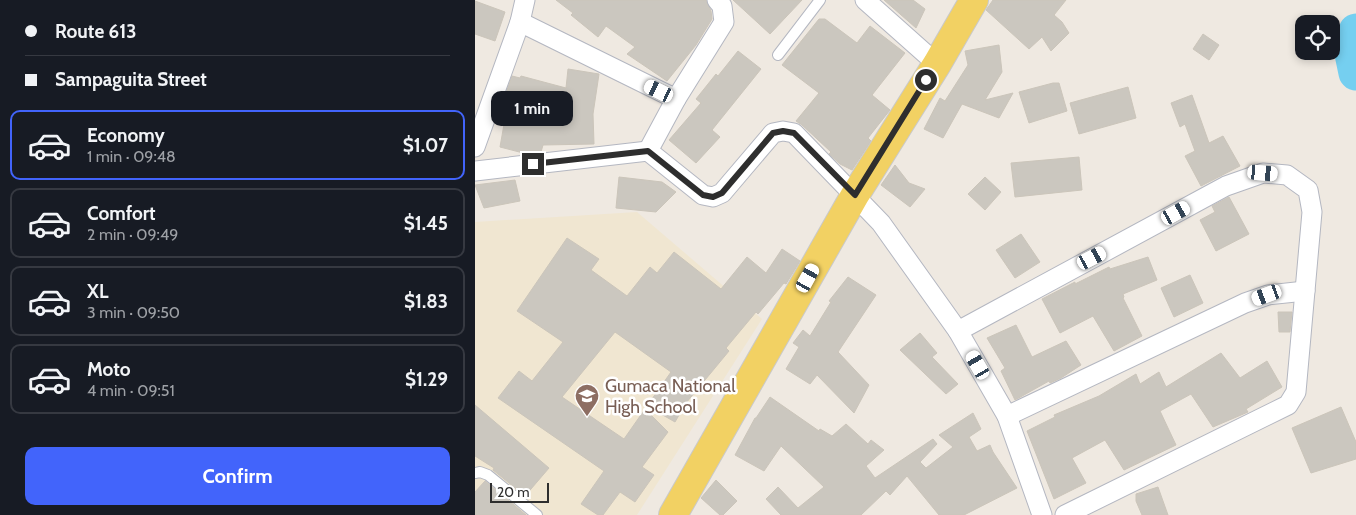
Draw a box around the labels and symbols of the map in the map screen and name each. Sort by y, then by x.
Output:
route start [915,69,937,91]
car [642,78,675,104]
callout: 1 min [492,91,574,126]
route end [522,153,544,175]
car [1247,164,1278,182]
car [1159,199,1192,227]
car [1075,244,1108,272]
car [794,261,821,295]
car [1250,283,1283,307]
car [964,348,991,382]
place label: Gumaca National High School [605,375,736,418]
school or university icon: Gumaca National High School [574,383,600,417]
scale bar [490,480,549,503]

